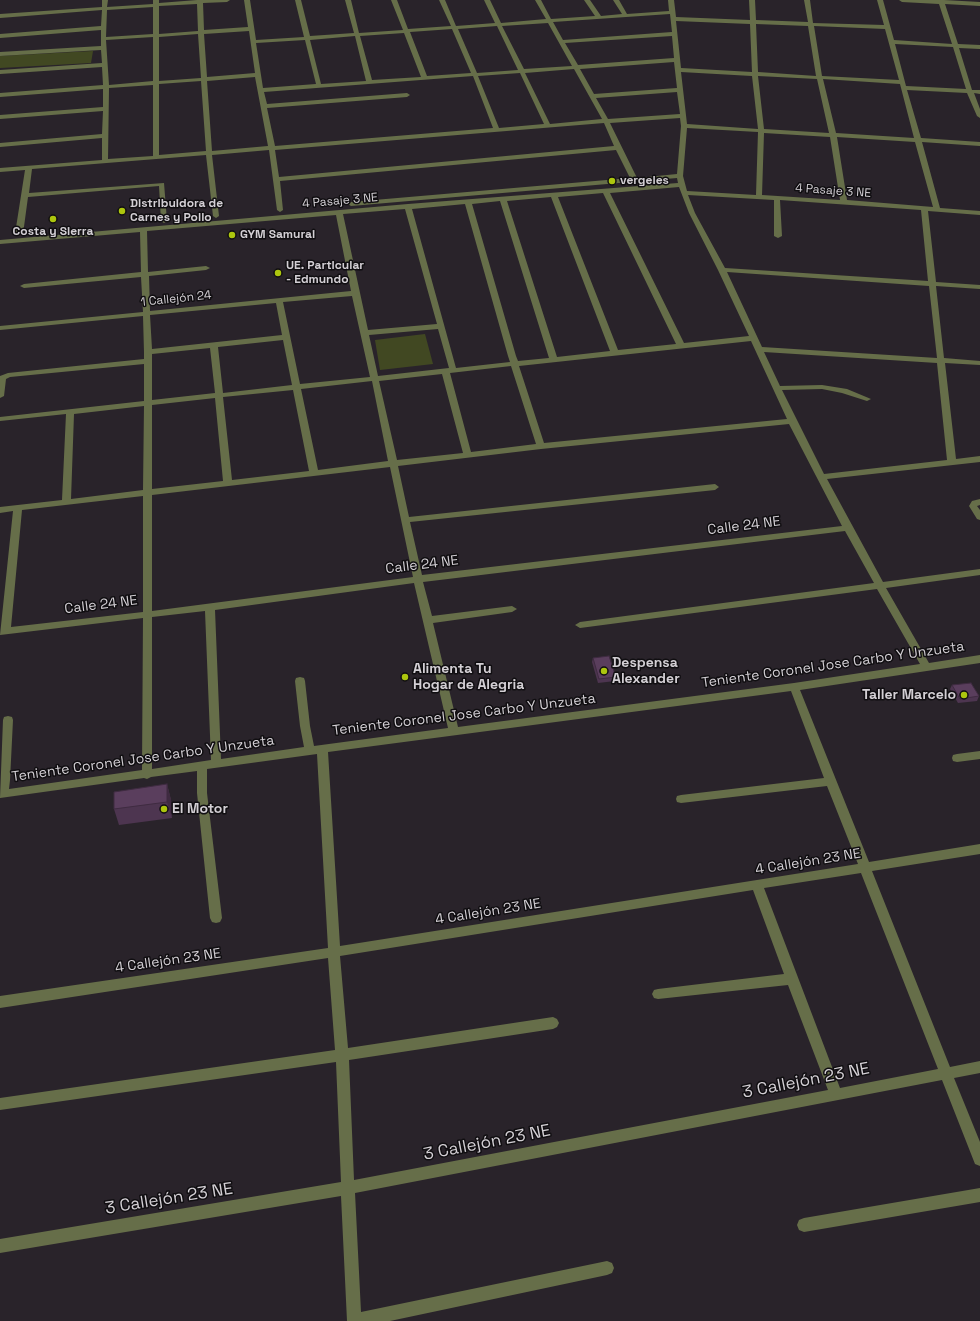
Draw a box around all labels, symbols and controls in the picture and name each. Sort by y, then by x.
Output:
place label: vergeles [620,174,669,188]
marker: vergeles [607,176,617,186]
street label: 4 Pasaje 3 NE [795,181,871,201]
street label: 4 Pasaje 3 NE [302,191,378,211]
place label: Distribuidora de Carnes y Pollo [130,197,223,225]
marker: Distribuidora de Carnes y Pollo [117,206,127,216]
marker: Costa y Sierra [48,214,58,224]
place label: Costa y Sierra [13,225,93,239]
place label: GYM Samurai [240,228,315,242]
marker: GYM Samurai [227,230,237,240]
place label: UE. Particular - Edmundo [286,259,364,287]
marker: UE. Particular - Edmundo [273,268,283,278]
street label: 1 Callejón 24 [140,288,212,310]
street label: Calle 24 NE [707,513,781,539]
street label: Calle 24 NE [385,552,459,578]
street label: Calle 24 NE [64,592,138,618]
street label: Teniente Coronel Jose Carbo Y Unzueta [701,638,965,692]
place label: Despensa Alexander [612,655,680,688]
place label: Alimenta Tu Hogar de Alegria [413,661,524,694]
marker: Despensa Alexander [599,666,609,676]
marker: Alimenta Tu Hogar de Alegria [400,672,410,682]
place label: Taller Marcelo [862,687,956,703]
marker: Taller Marcelo [959,690,969,700]
street label: Teniente Coronel Jose Carbo Y Unzueta [332,691,596,739]
street label: Teniente Coronel Jose Carbo Y Unzueta [11,732,275,786]
place label: El Motor [172,801,228,817]
marker: El Motor [159,804,169,814]
street label: 4 Callejón 23 NE [754,845,862,879]
street label: 4 Callejón 23 NE [434,895,542,929]
street label: 4 Callejón 23 NE [114,945,222,977]
street label: 3 Callejón 23 NE [741,1059,871,1103]
street label: 3 Callejón 23 NE [422,1121,552,1165]
street label: 3 Callejón 23 NE [104,1179,234,1219]

